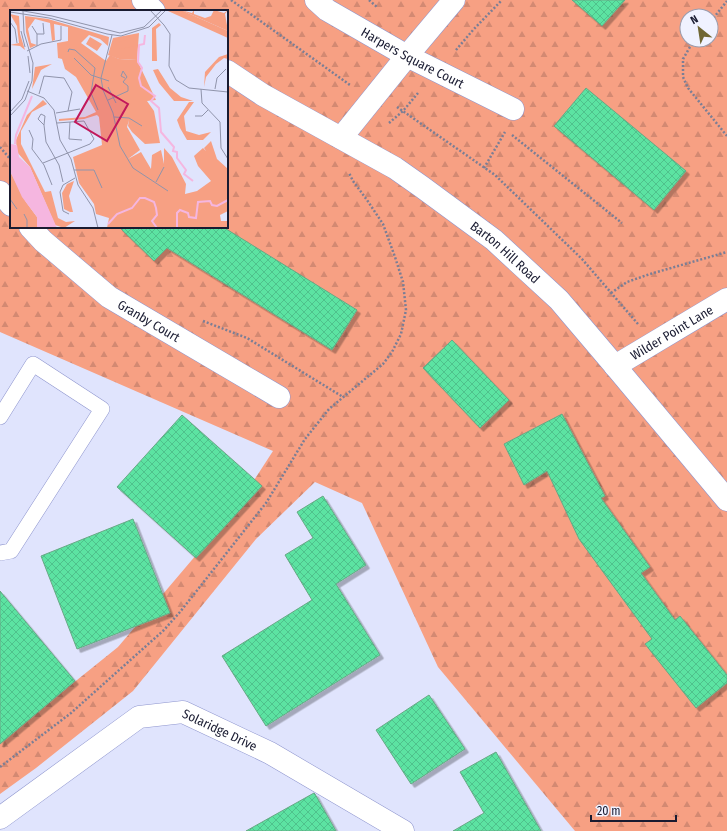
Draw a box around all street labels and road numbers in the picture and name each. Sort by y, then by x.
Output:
street label: Harpers Square Court [359,24,467,91]
street label: Barton Hill Road [468,218,543,286]
street label: Granby Court [115,296,183,345]
street label: Wilder Point Lane [628,302,716,363]
street label: Solaridge Drive [180,705,260,753]

